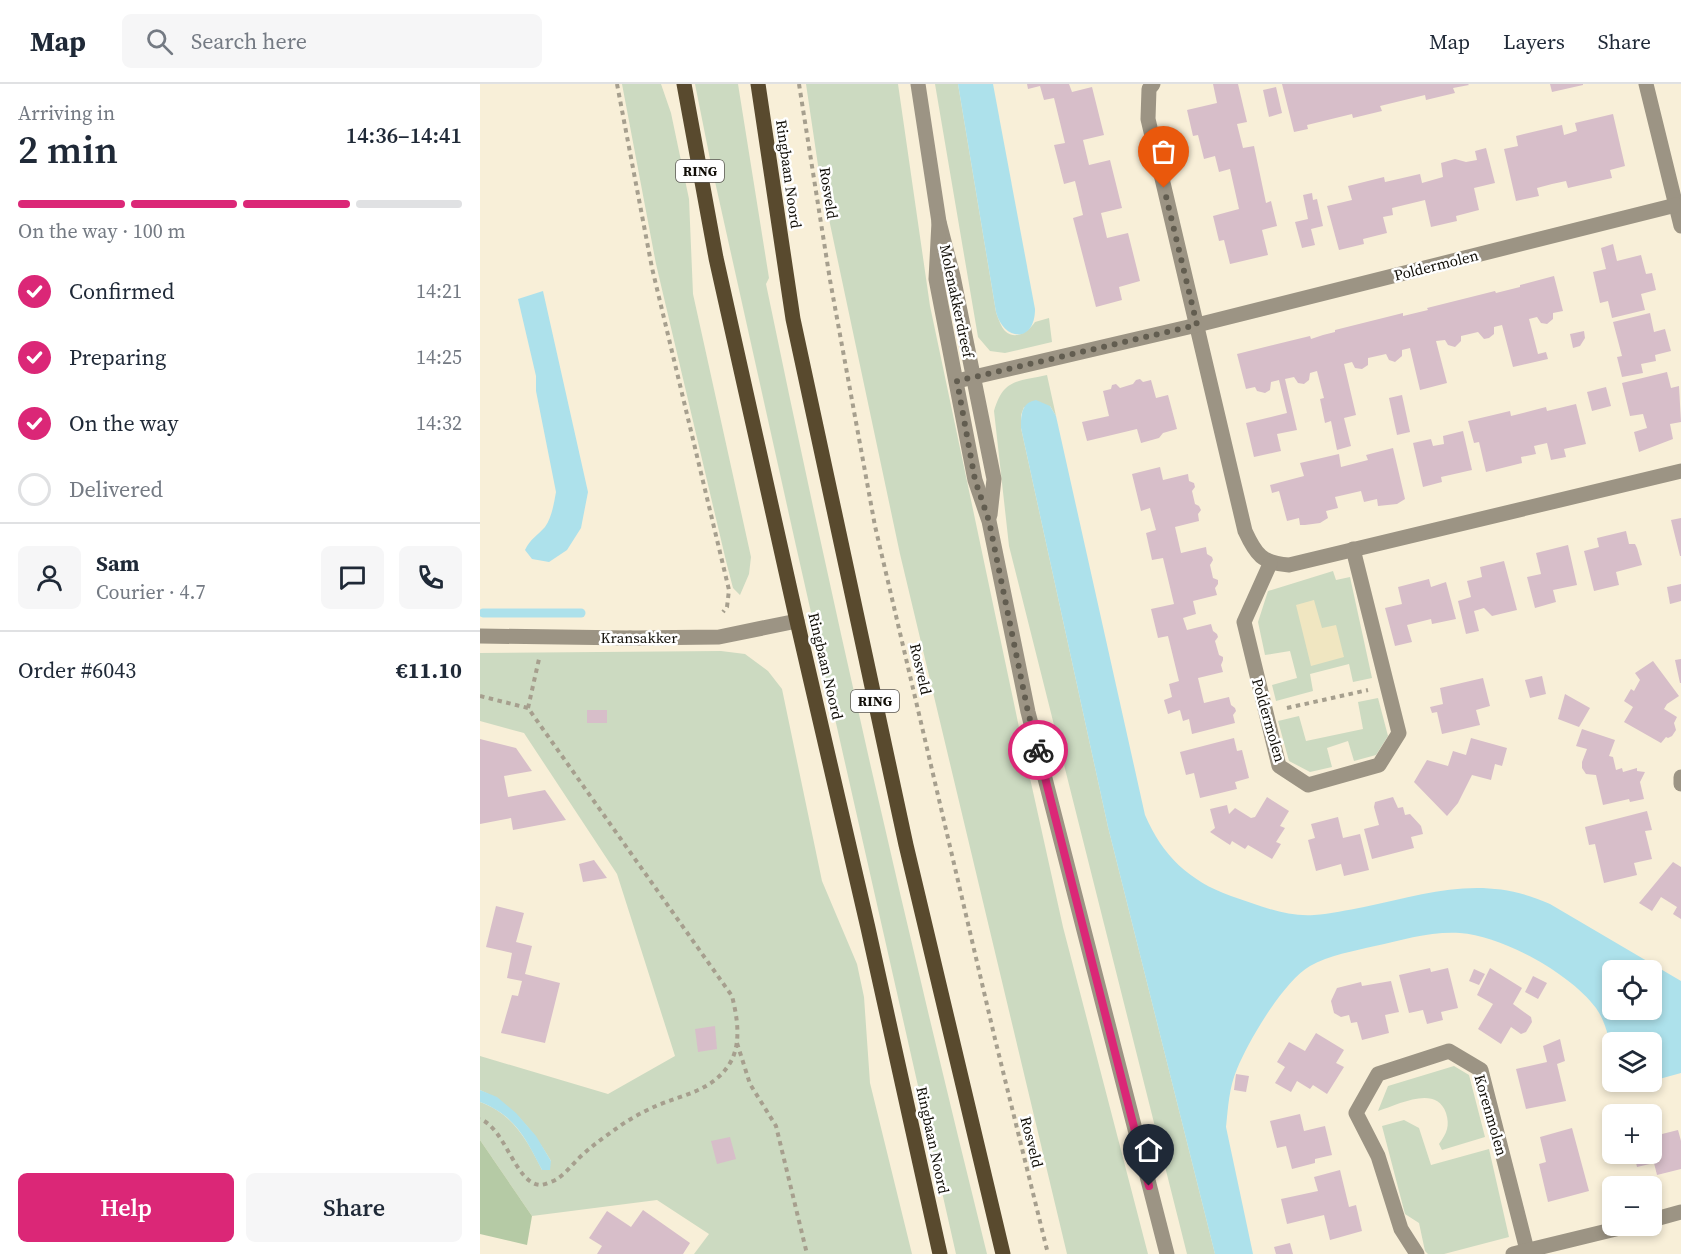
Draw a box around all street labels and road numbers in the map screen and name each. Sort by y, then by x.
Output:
street label: Ringbaan Noord [771,118,807,230]
road number: RING [676,160,724,182]
street label: Rosveld [815,166,844,221]
street label: Molenakkerdreef [935,242,980,361]
street label: Poldermolen [1392,244,1480,286]
street label: Ringbaan Noord [803,610,849,722]
street label: Kransakker [600,627,678,648]
street label: Rosveld [905,641,937,697]
street label: Poldermolen [1247,676,1291,764]
road number: RING [851,690,899,712]
street label: Korenmolen [1469,1072,1513,1158]
street label: Ringbaan Noord [911,1084,955,1196]
street label: Rosveld [1016,1114,1049,1170]

